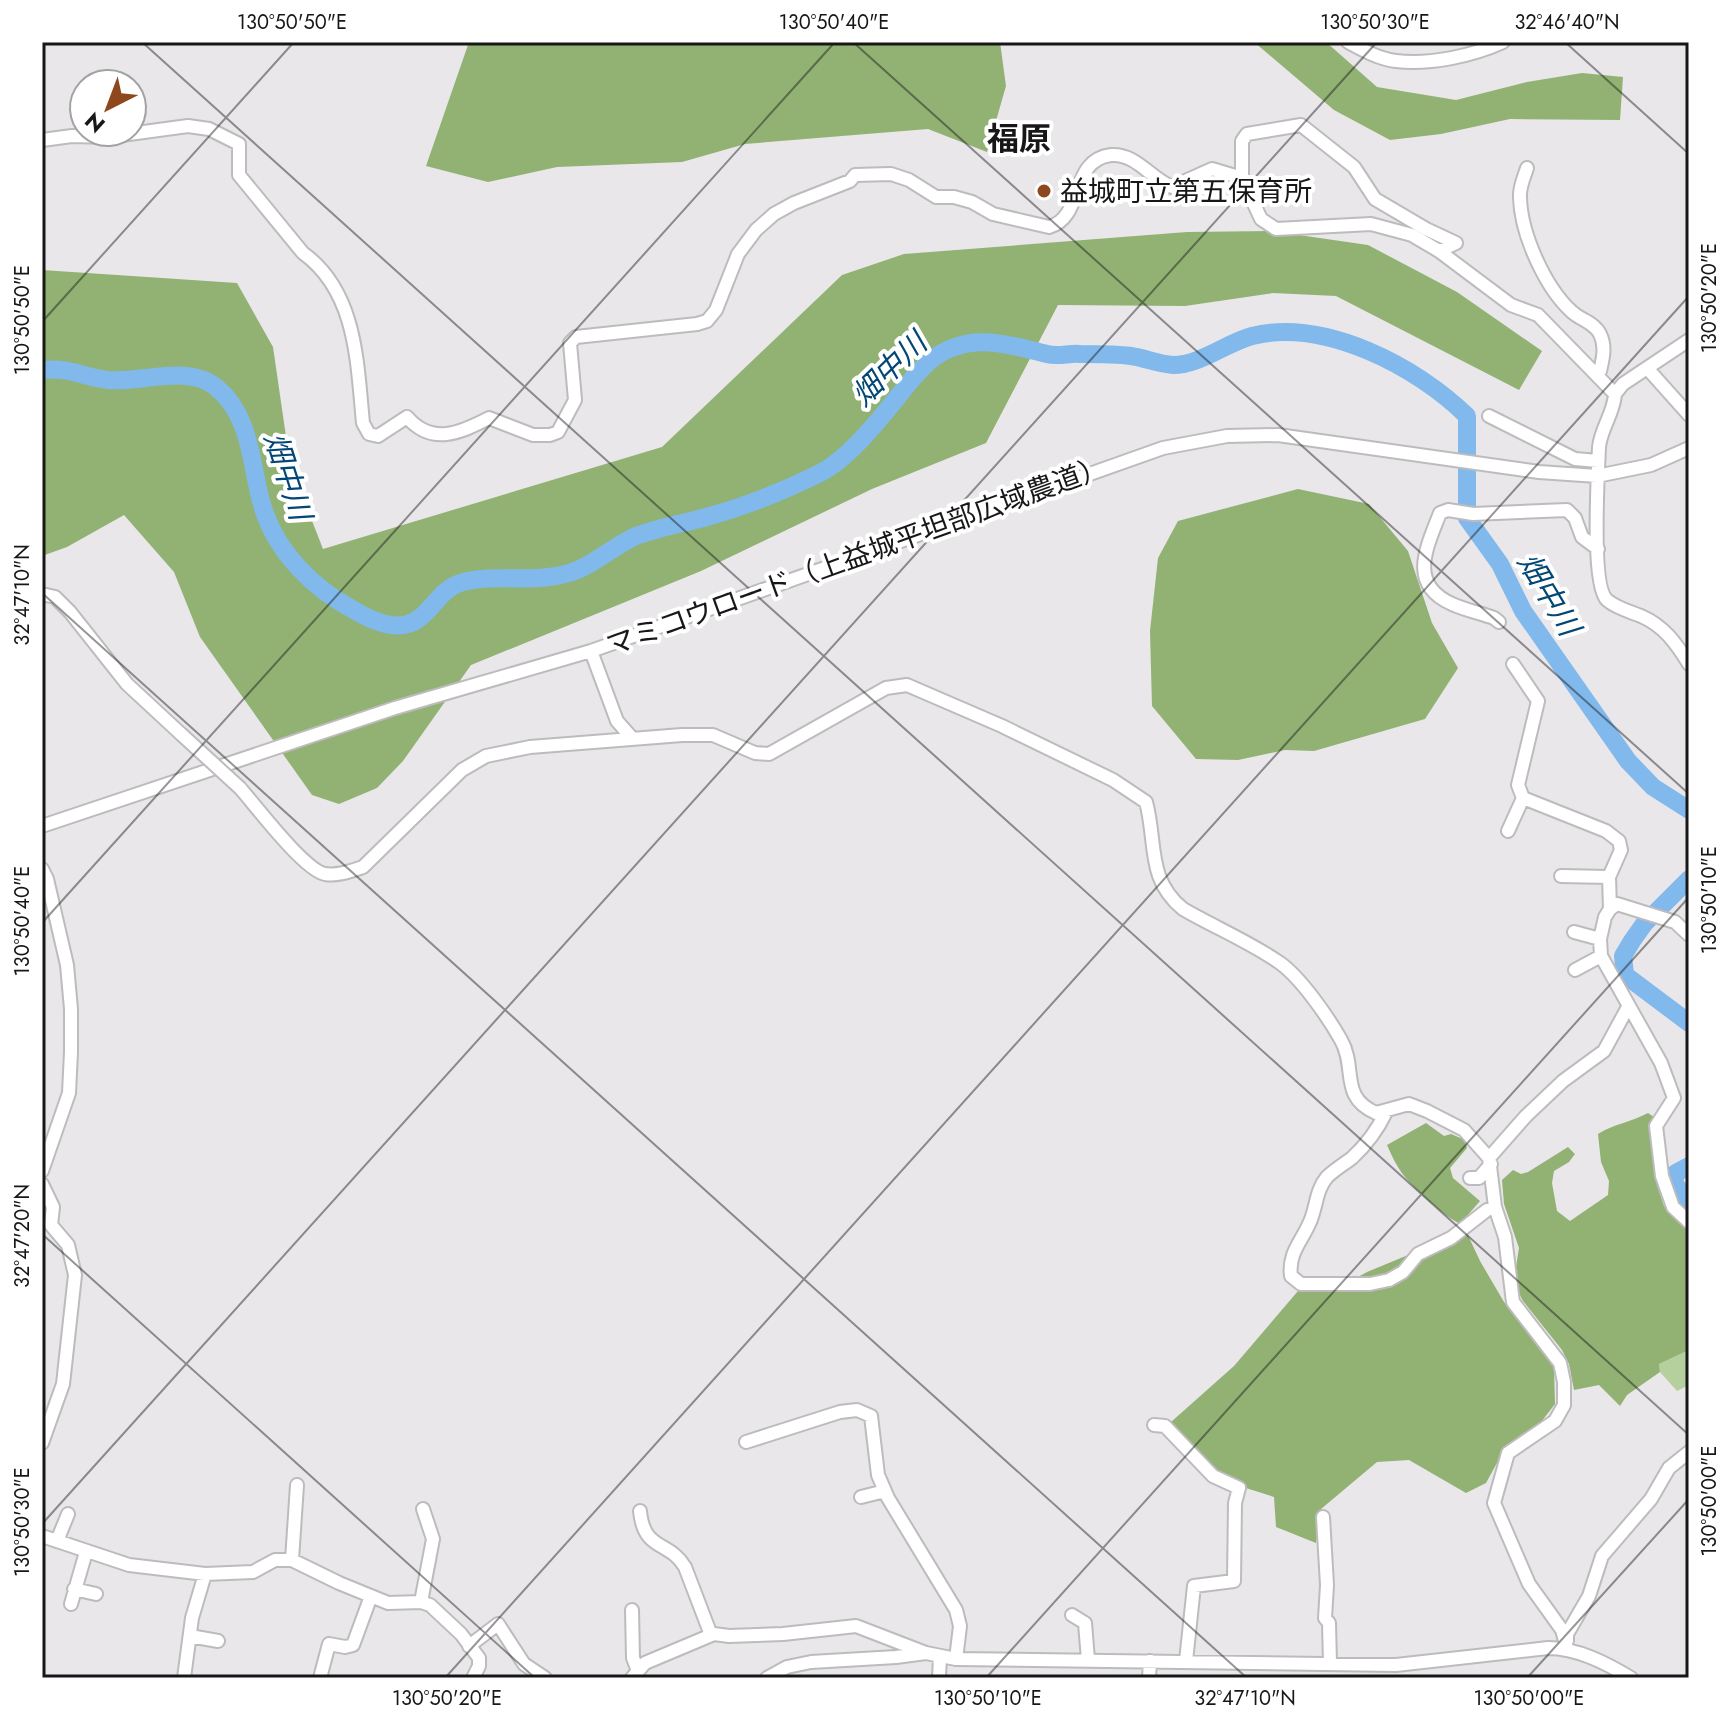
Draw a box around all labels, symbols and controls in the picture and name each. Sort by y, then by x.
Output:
text: 130°50'50"E [237,8,347,37]
text: 130°50'40"E [779,8,889,37]
text: 130°50'30"E [1320,8,1430,37]
text: 32°46'40"N [1514,8,1620,37]
north arrow [68,68,148,148]
text: N [77,105,112,141]
district label: 福原 [987,116,1051,162]
place label: 益城町立第五保育所 [1060,171,1312,212]
marker: 益城町立第五保育所 [1035,182,1053,200]
text: 130°50'20"E [1695,243,1724,353]
text: 130°50'50"E [8,265,37,375]
water label: 畑中川 [842,320,938,416]
water label: 畑中川 [254,427,323,528]
street label: マミコウロード（上益城平坦部広域農道） [601,446,1113,666]
text: 32°47'10"N [8,544,37,646]
water label: 畑中川 [1507,544,1592,646]
text: 130°50'10"E [1695,846,1724,954]
text: 130°50'40"E [8,866,37,976]
text: 32°47'20"N [8,1184,37,1288]
text: 130°50'00"E [1695,1446,1724,1556]
text: 130°50'30"E [8,1467,37,1577]
text: 130°50'20"E [392,1684,502,1713]
text: 130°50'10"E [934,1684,1042,1713]
text: 32°47'10"N [1194,1684,1296,1713]
text: 130°50'00"E [1474,1684,1584,1713]

